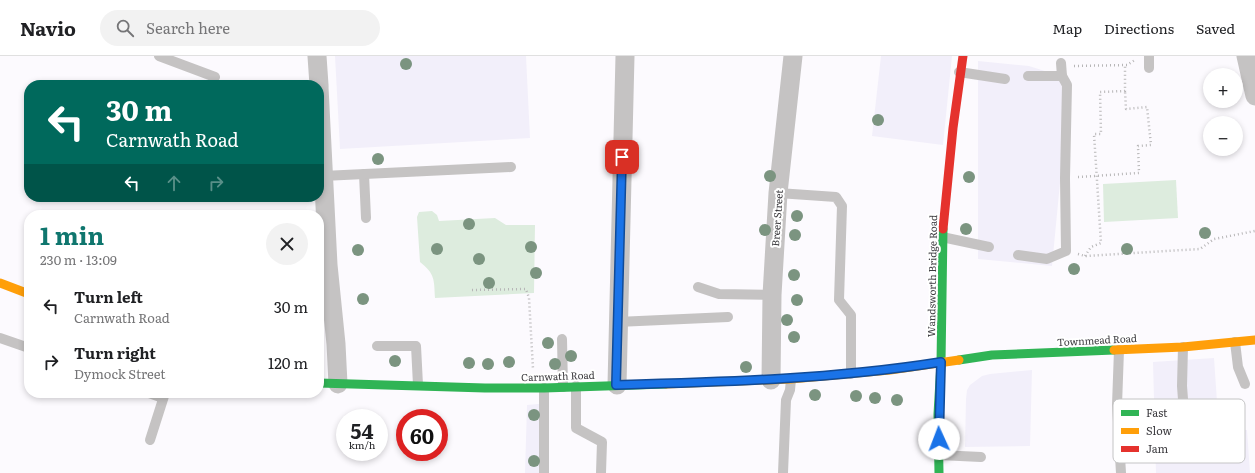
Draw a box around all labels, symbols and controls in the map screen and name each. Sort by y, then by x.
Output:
search box [100,10,380,46]
text: Navio [20,14,76,42]
text: Search here [146,16,230,39]
icon: search [114,17,136,39]
text: Map [1052,18,1082,38]
text: Directions [1104,18,1174,38]
text: Saved [1196,18,1235,38]
map controls [1203,68,1243,156]
button: + [1203,68,1243,108]
text: 30 m [106,88,172,130]
icon: left [40,96,92,148]
button: − [1203,116,1243,156]
text: Carnwath Road [106,126,239,153]
pin [605,140,639,174]
icon: arrive [611,146,633,168]
icon: left [121,172,143,194]
icon: ahead [163,172,185,194]
icon: right [205,172,227,194]
street label: Breer Street [767,189,786,247]
street label: Wandsworth Bridge Road [923,215,940,337]
text: 1 min [40,217,104,252]
button: close [266,223,308,265]
text: 230 m · 13:09 [40,250,117,269]
text: Turn left [74,285,143,308]
icon: left [40,295,62,317]
text: 30 m [274,295,308,318]
text: Carnwath Road [74,308,170,327]
street label: Townmead Road [1057,330,1137,349]
text: Turn right [74,341,156,364]
icon: right [40,351,62,373]
text: 120 m [268,351,308,374]
text: Dymock Street [74,364,166,383]
street label: Carnwath Road [521,367,595,384]
legend [1113,399,1245,463]
text: Fast [1146,404,1168,420]
speed limit sign: 60 [396,409,448,461]
text: 54 [351,415,373,445]
position arrow [918,418,960,460]
text: Slow [1146,422,1172,438]
text: km/h [349,437,375,452]
text: Jam [1146,440,1169,456]

